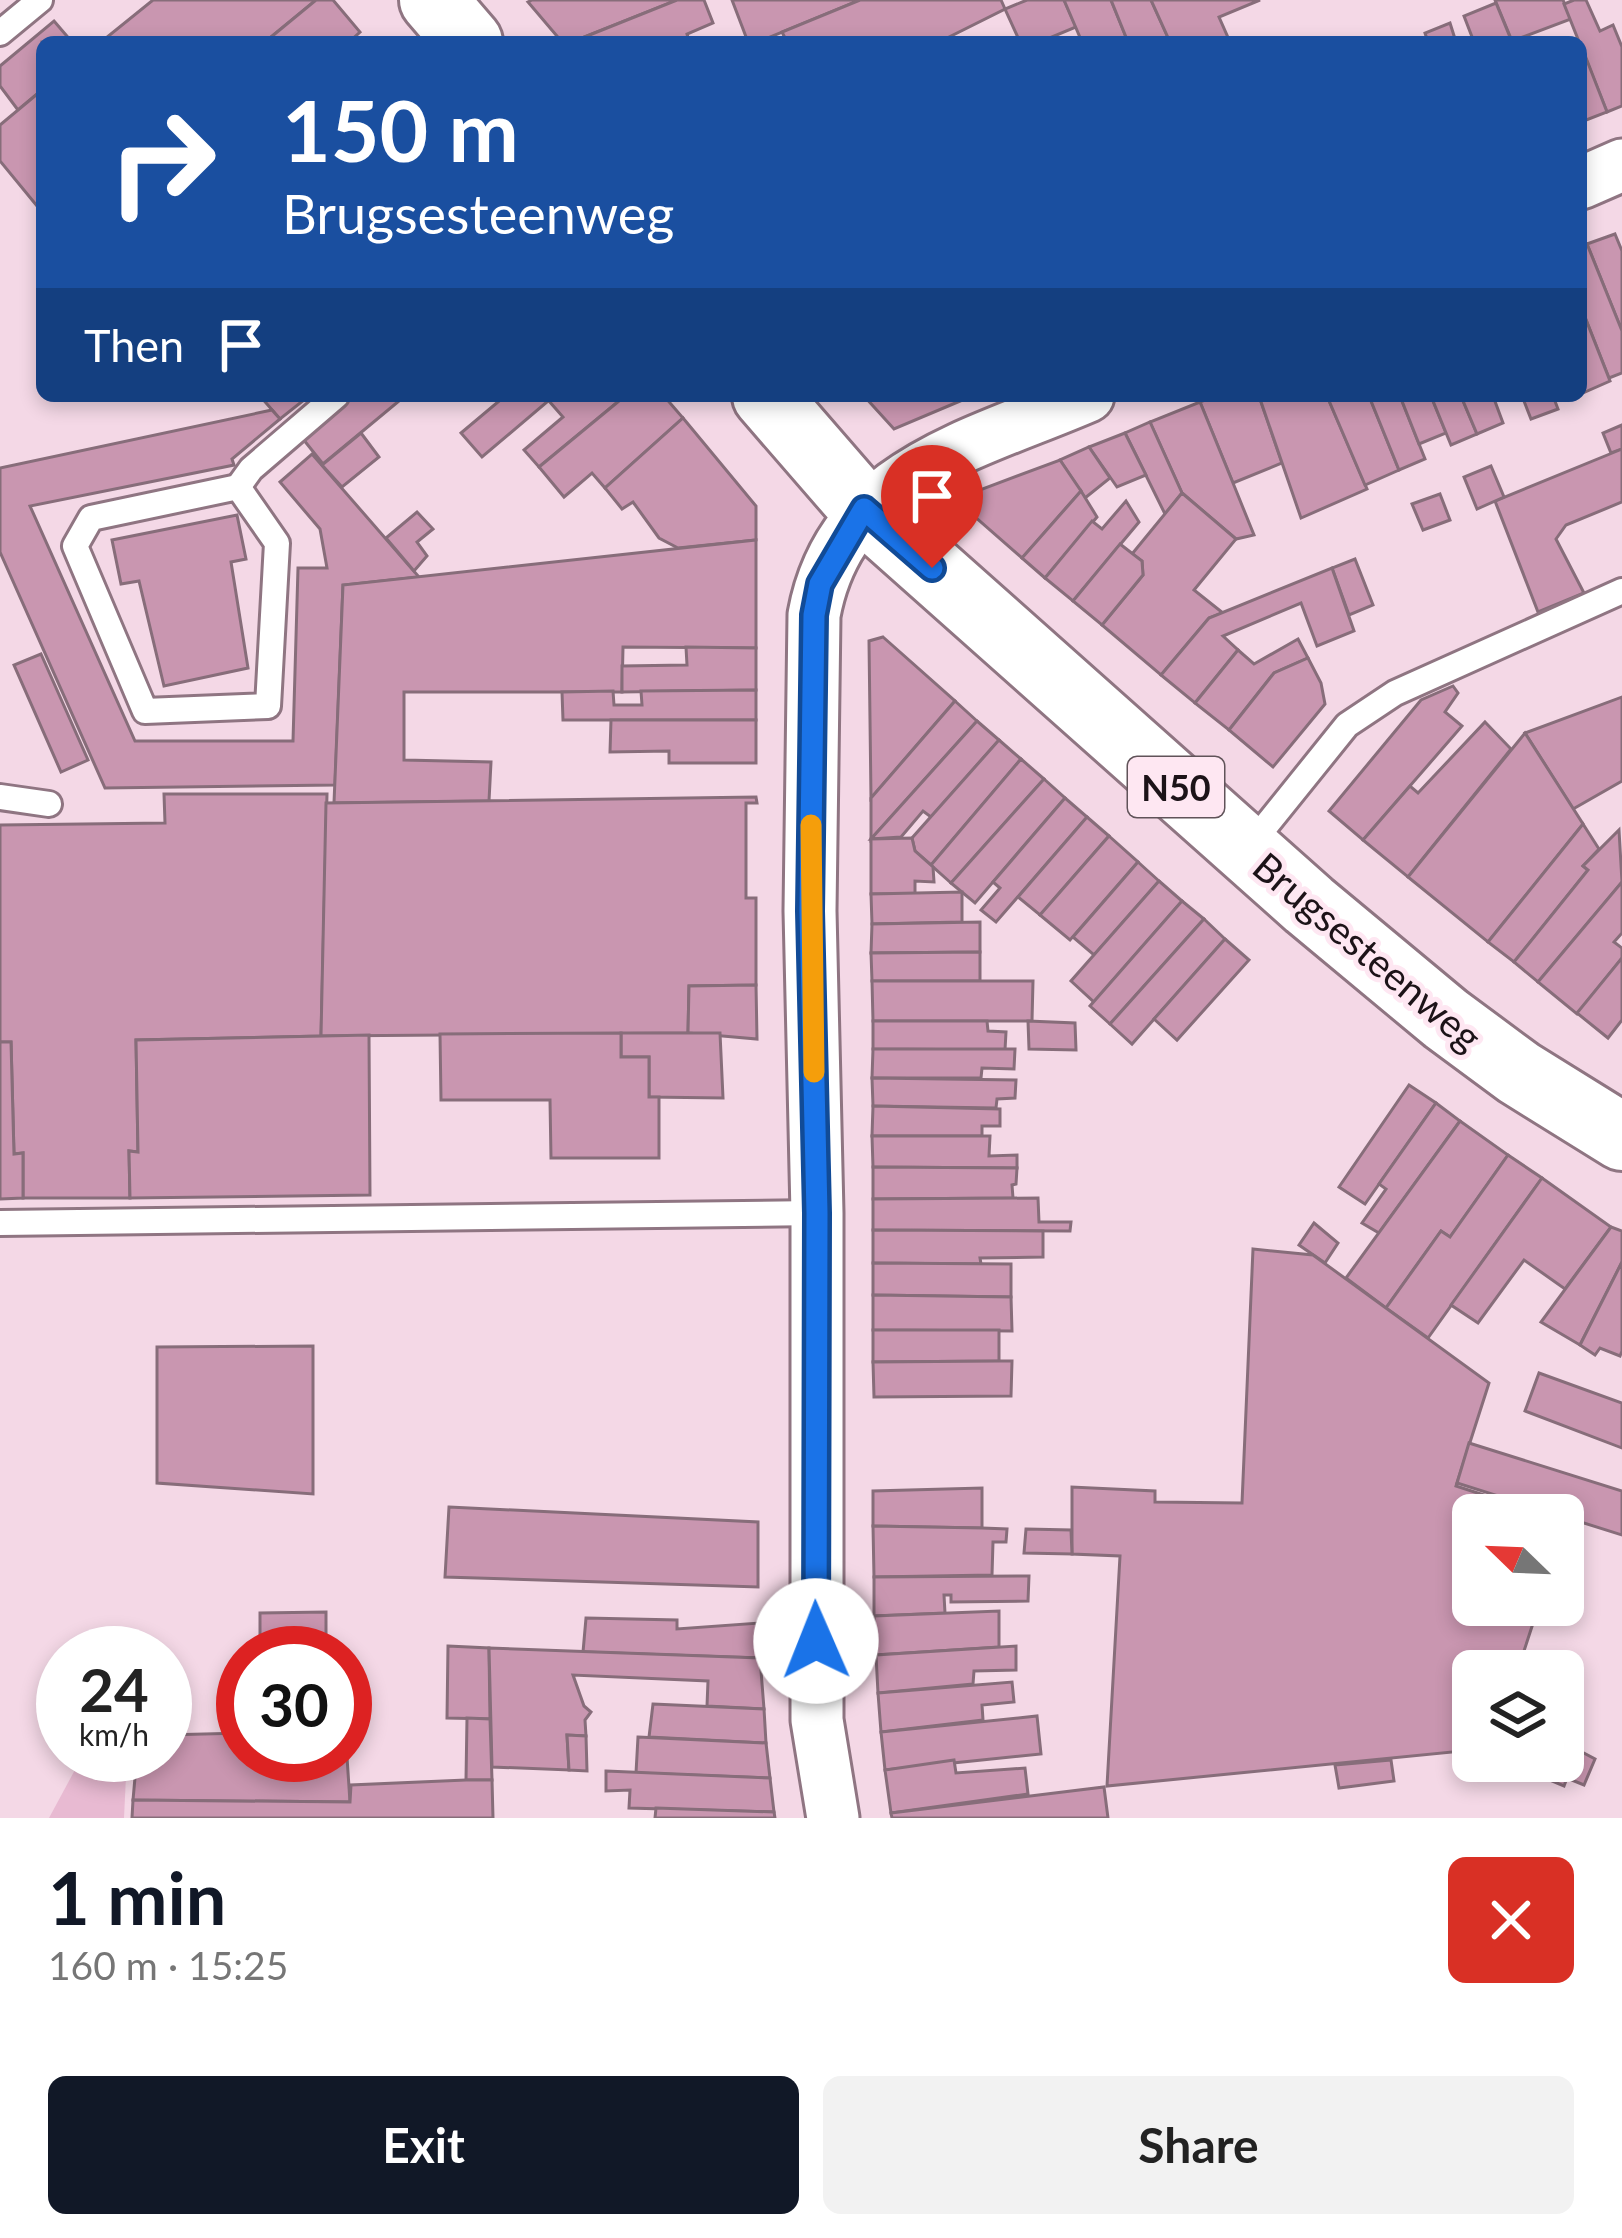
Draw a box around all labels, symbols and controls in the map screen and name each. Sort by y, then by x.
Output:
text: 150 m [282,79,519,180]
icon: right [84,84,240,240]
text: Brugsesteenweg [282,181,674,246]
icon: arrive [208,312,274,378]
text: Then [84,318,184,372]
pin [881,445,983,568]
icon: arrive [899,463,965,529]
road number: N50 [1128,757,1224,817]
street label: Brugsesteenweg [1245,842,1491,1060]
north arrow [1452,1494,1584,1626]
map controls [1452,1494,1584,1782]
position arrow [753,1578,879,1704]
speed limit sign: 30 [216,1626,372,1782]
button: layers [1452,1650,1584,1782]
text: 24 [79,1653,149,1725]
text: km/h [79,1716,149,1752]
text: 1 min [48,1854,226,1940]
button: close [1448,1857,1574,1983]
text: 160 m · 15:25 [48,1942,288,1988]
button: Exit [48,2076,799,2214]
button: Share [823,2076,1574,2214]

